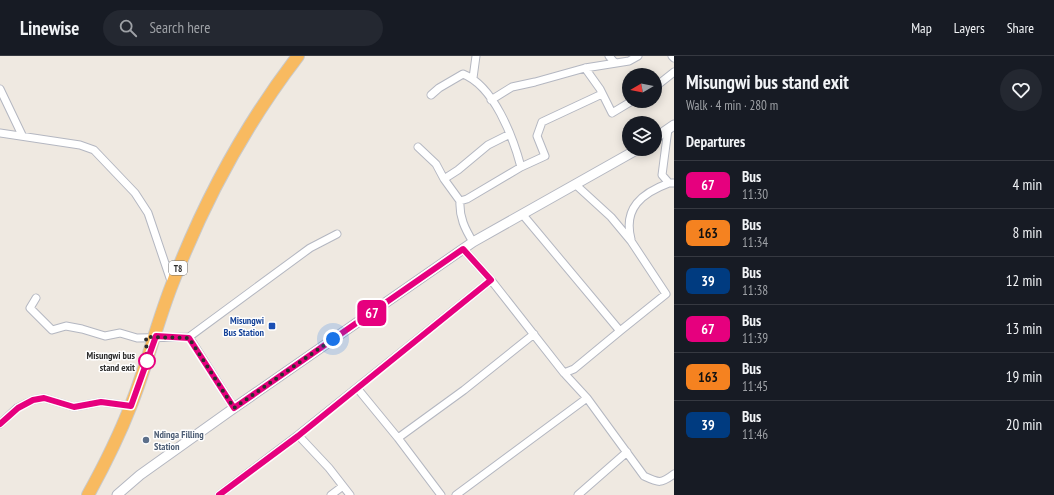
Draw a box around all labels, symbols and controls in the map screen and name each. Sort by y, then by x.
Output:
search box [103,10,383,46]
text: Linewise [20,16,79,40]
icon: search [117,17,139,39]
text: Search here [149,18,210,37]
text: Map [911,19,932,37]
text: Layers [954,19,985,37]
text: Share [1007,19,1034,37]
north arrow [622,68,662,108]
map controls [622,68,662,156]
button: heart [1000,69,1042,111]
text: Misungwi bus stand exit [686,70,849,94]
text: Walk · 4 min · 280 m [686,97,778,114]
button: layers [622,116,662,156]
text: Departures [686,132,745,151]
text: Bus [742,167,761,186]
text: 4 min [1012,175,1042,194]
text: 67 [701,176,715,194]
text: 11:30 [742,186,768,203]
text: Bus [742,215,761,234]
text: 8 min [1012,223,1042,242]
text: 163 [698,224,718,242]
text: 11:34 [742,234,768,251]
road number: T8 [169,261,187,275]
text: Bus [742,263,761,282]
text: 12 min [1006,271,1042,290]
text: 39 [701,272,715,290]
text: 11:38 [742,282,768,299]
line badge: 67 [354,300,390,326]
text: 67 [365,304,379,322]
text: Bus [742,311,761,330]
place label: Misungwi Bus Station [224,314,264,339]
text: 13 min [1006,319,1042,338]
text: 67 [701,320,715,338]
marker: Misungwi Bus Station [267,321,277,331]
your location [323,329,343,349]
text: 11:39 [742,330,768,347]
place label: Misungwi bus stand exit [87,349,135,374]
marker: Misungwi bus stand exit [138,352,156,370]
text: Bus [742,359,761,378]
text: 19 min [1006,367,1042,386]
text: 163 [698,368,718,386]
text: 11:45 [742,378,768,395]
text: Bus [742,407,761,426]
text: 20 min [1006,415,1042,434]
text: 39 [701,416,715,434]
text: 11:46 [742,426,768,443]
place label: Ndinga Filling Station [154,428,204,453]
marker: Ndinga Filling Station [141,435,151,445]

